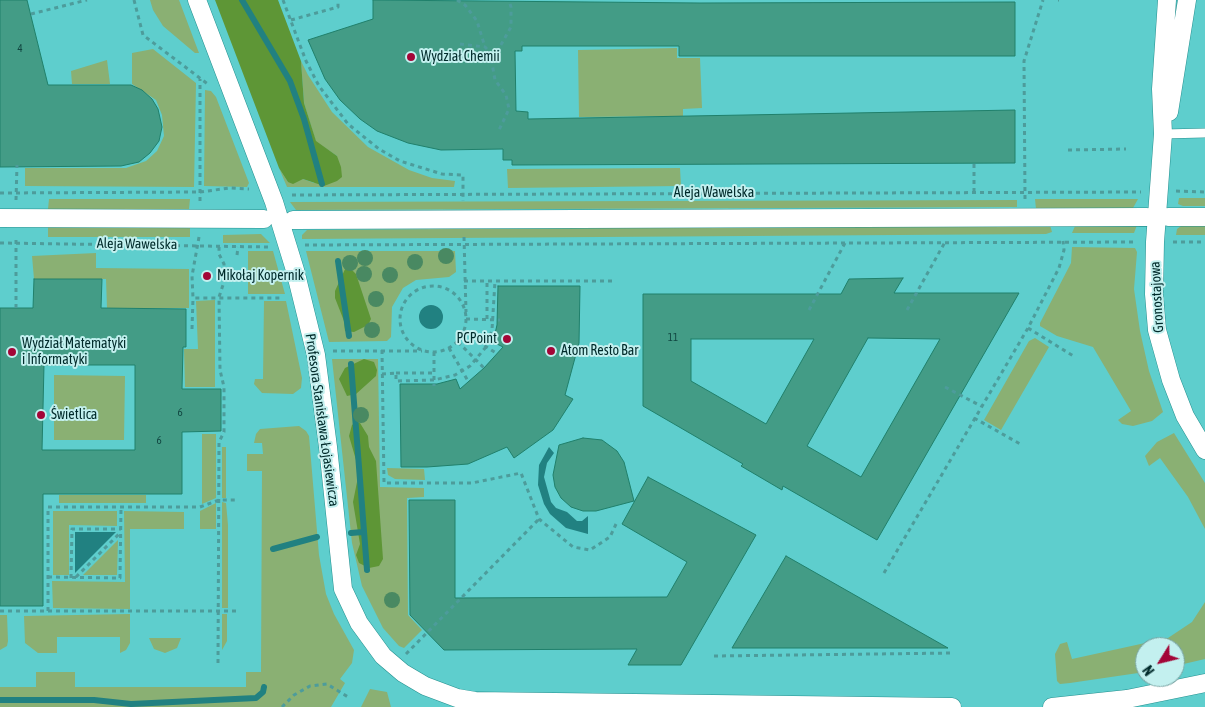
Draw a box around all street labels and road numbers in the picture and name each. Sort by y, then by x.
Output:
street label: Aleja Wawelska [674,185,754,201]
street label: Aleja Wawelska [97,235,177,253]
street label: Gronostajowa [1147,261,1167,333]
street label: Profesora Stanisława Łojasiewicza [302,333,342,507]

